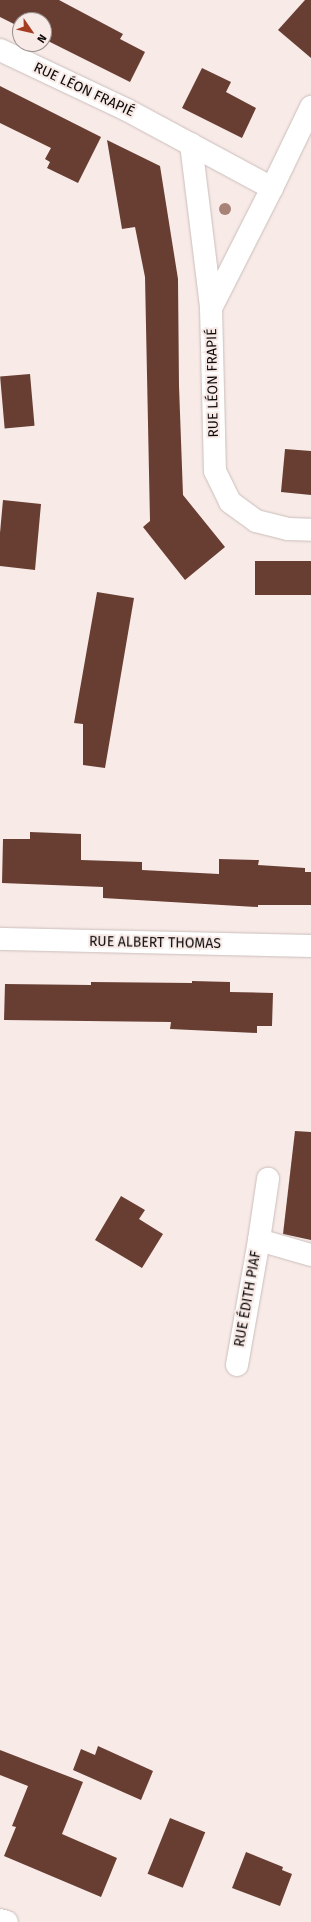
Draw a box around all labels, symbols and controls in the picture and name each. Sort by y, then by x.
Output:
north arrow [12,12,52,52]
text: N [34,32,49,45]
street label: RUE LÉON FRAPIÉ [31,59,137,121]
street label: RUE LÉON FRAPIÉ [204,328,222,438]
street label: RUE ALBERT THOMAS [89,933,221,953]
street label: RUE ÉDITH PIAF [231,1250,265,1348]

